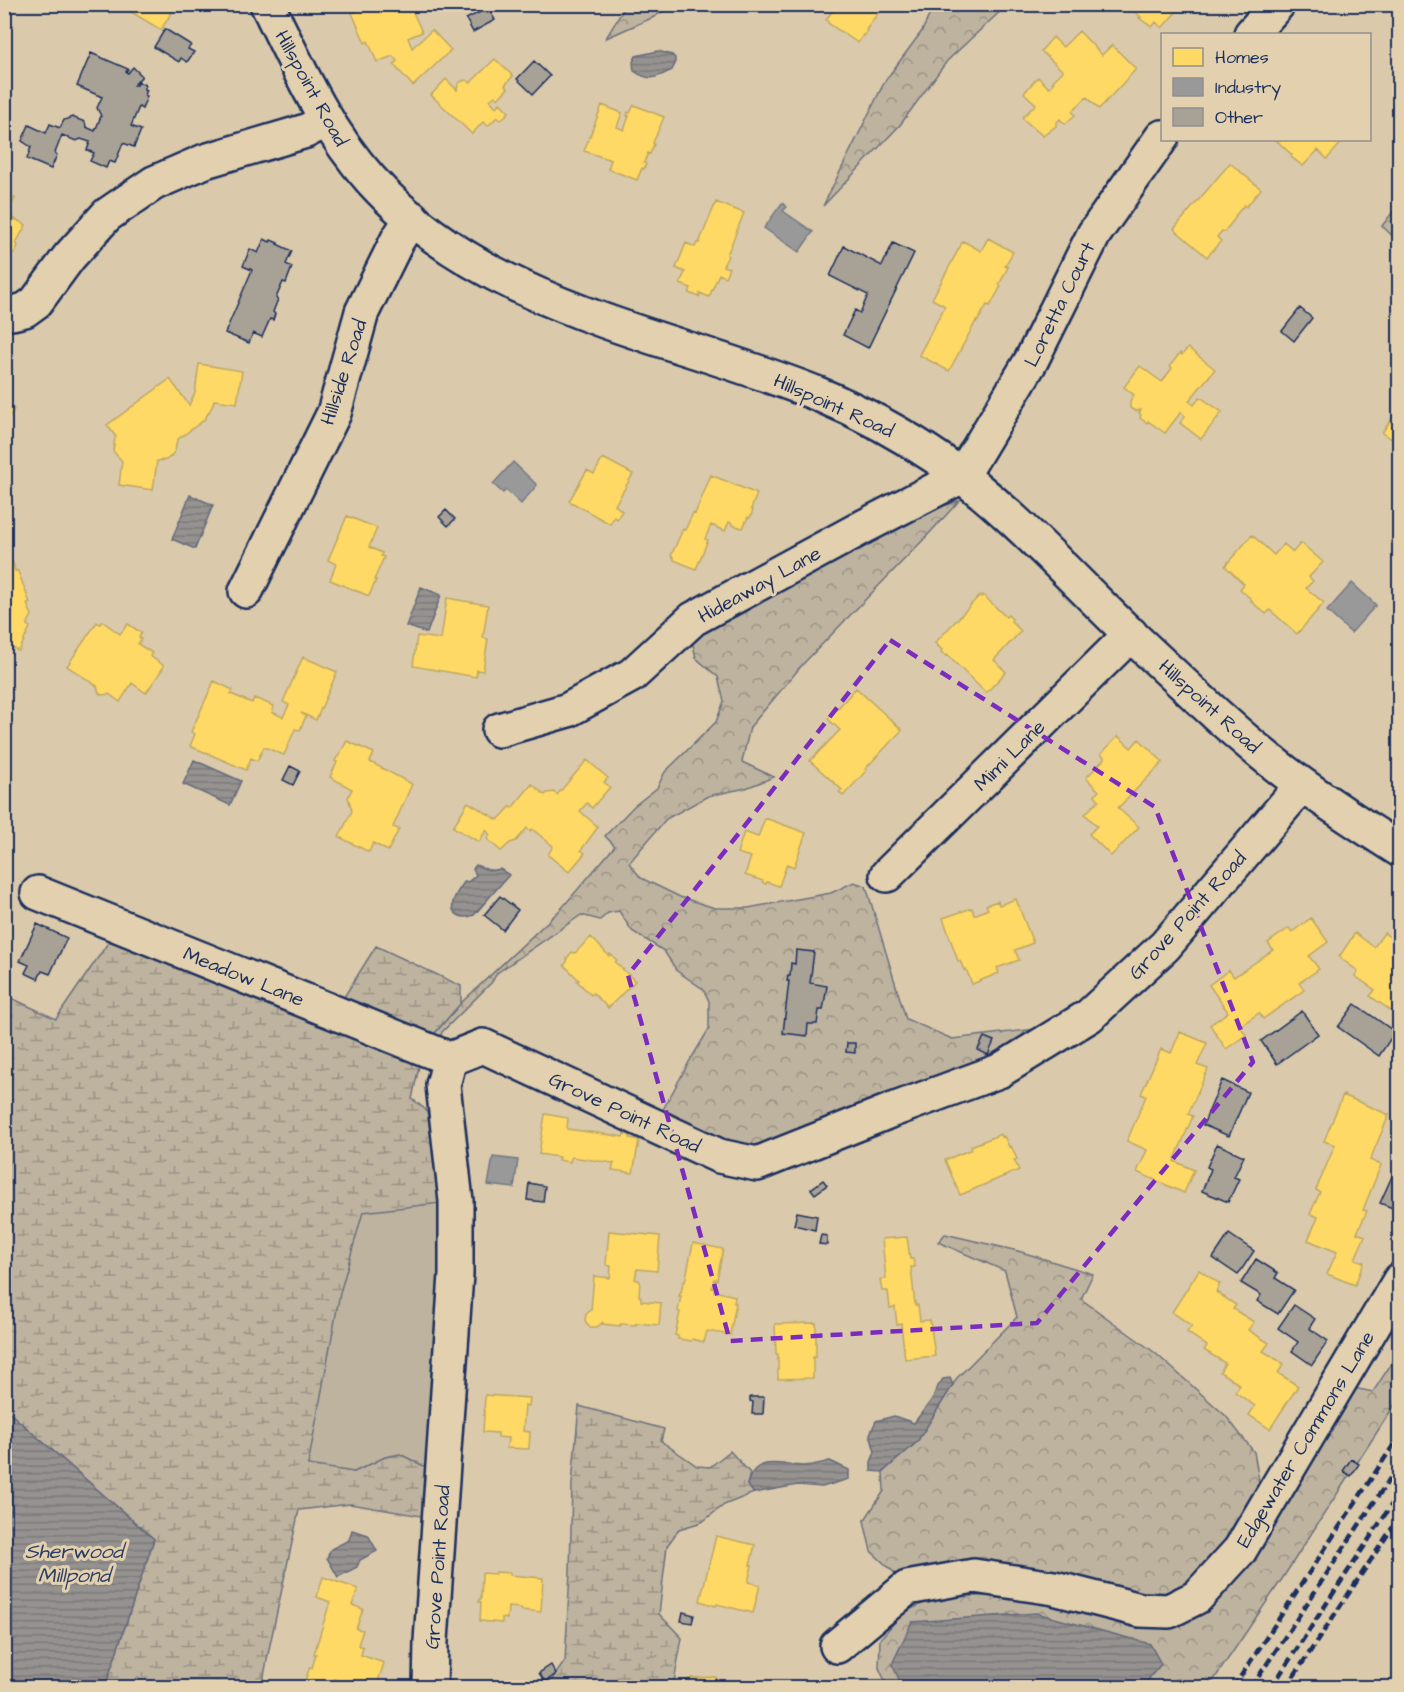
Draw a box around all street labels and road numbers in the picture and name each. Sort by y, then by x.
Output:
street label: Hillspoint Road [268,25,355,152]
street label: Loretta Court [1018,237,1102,372]
street label: Hillside Road [314,316,374,429]
street label: Hillspoint Road [769,367,898,445]
street label: Hideaway Lane [693,539,827,631]
street label: Hillspoint Road [1152,653,1267,760]
street label: Mimi Lane [968,714,1052,798]
street label: Grove Point Road [1122,845,1253,986]
street label: Meadow Lane [179,940,308,1014]
street label: Grove Point Road [544,1065,705,1160]
street label: Edgewater Commons Lane [1230,1326,1383,1554]
street label: Grove Point Road [418,1484,458,1650]

